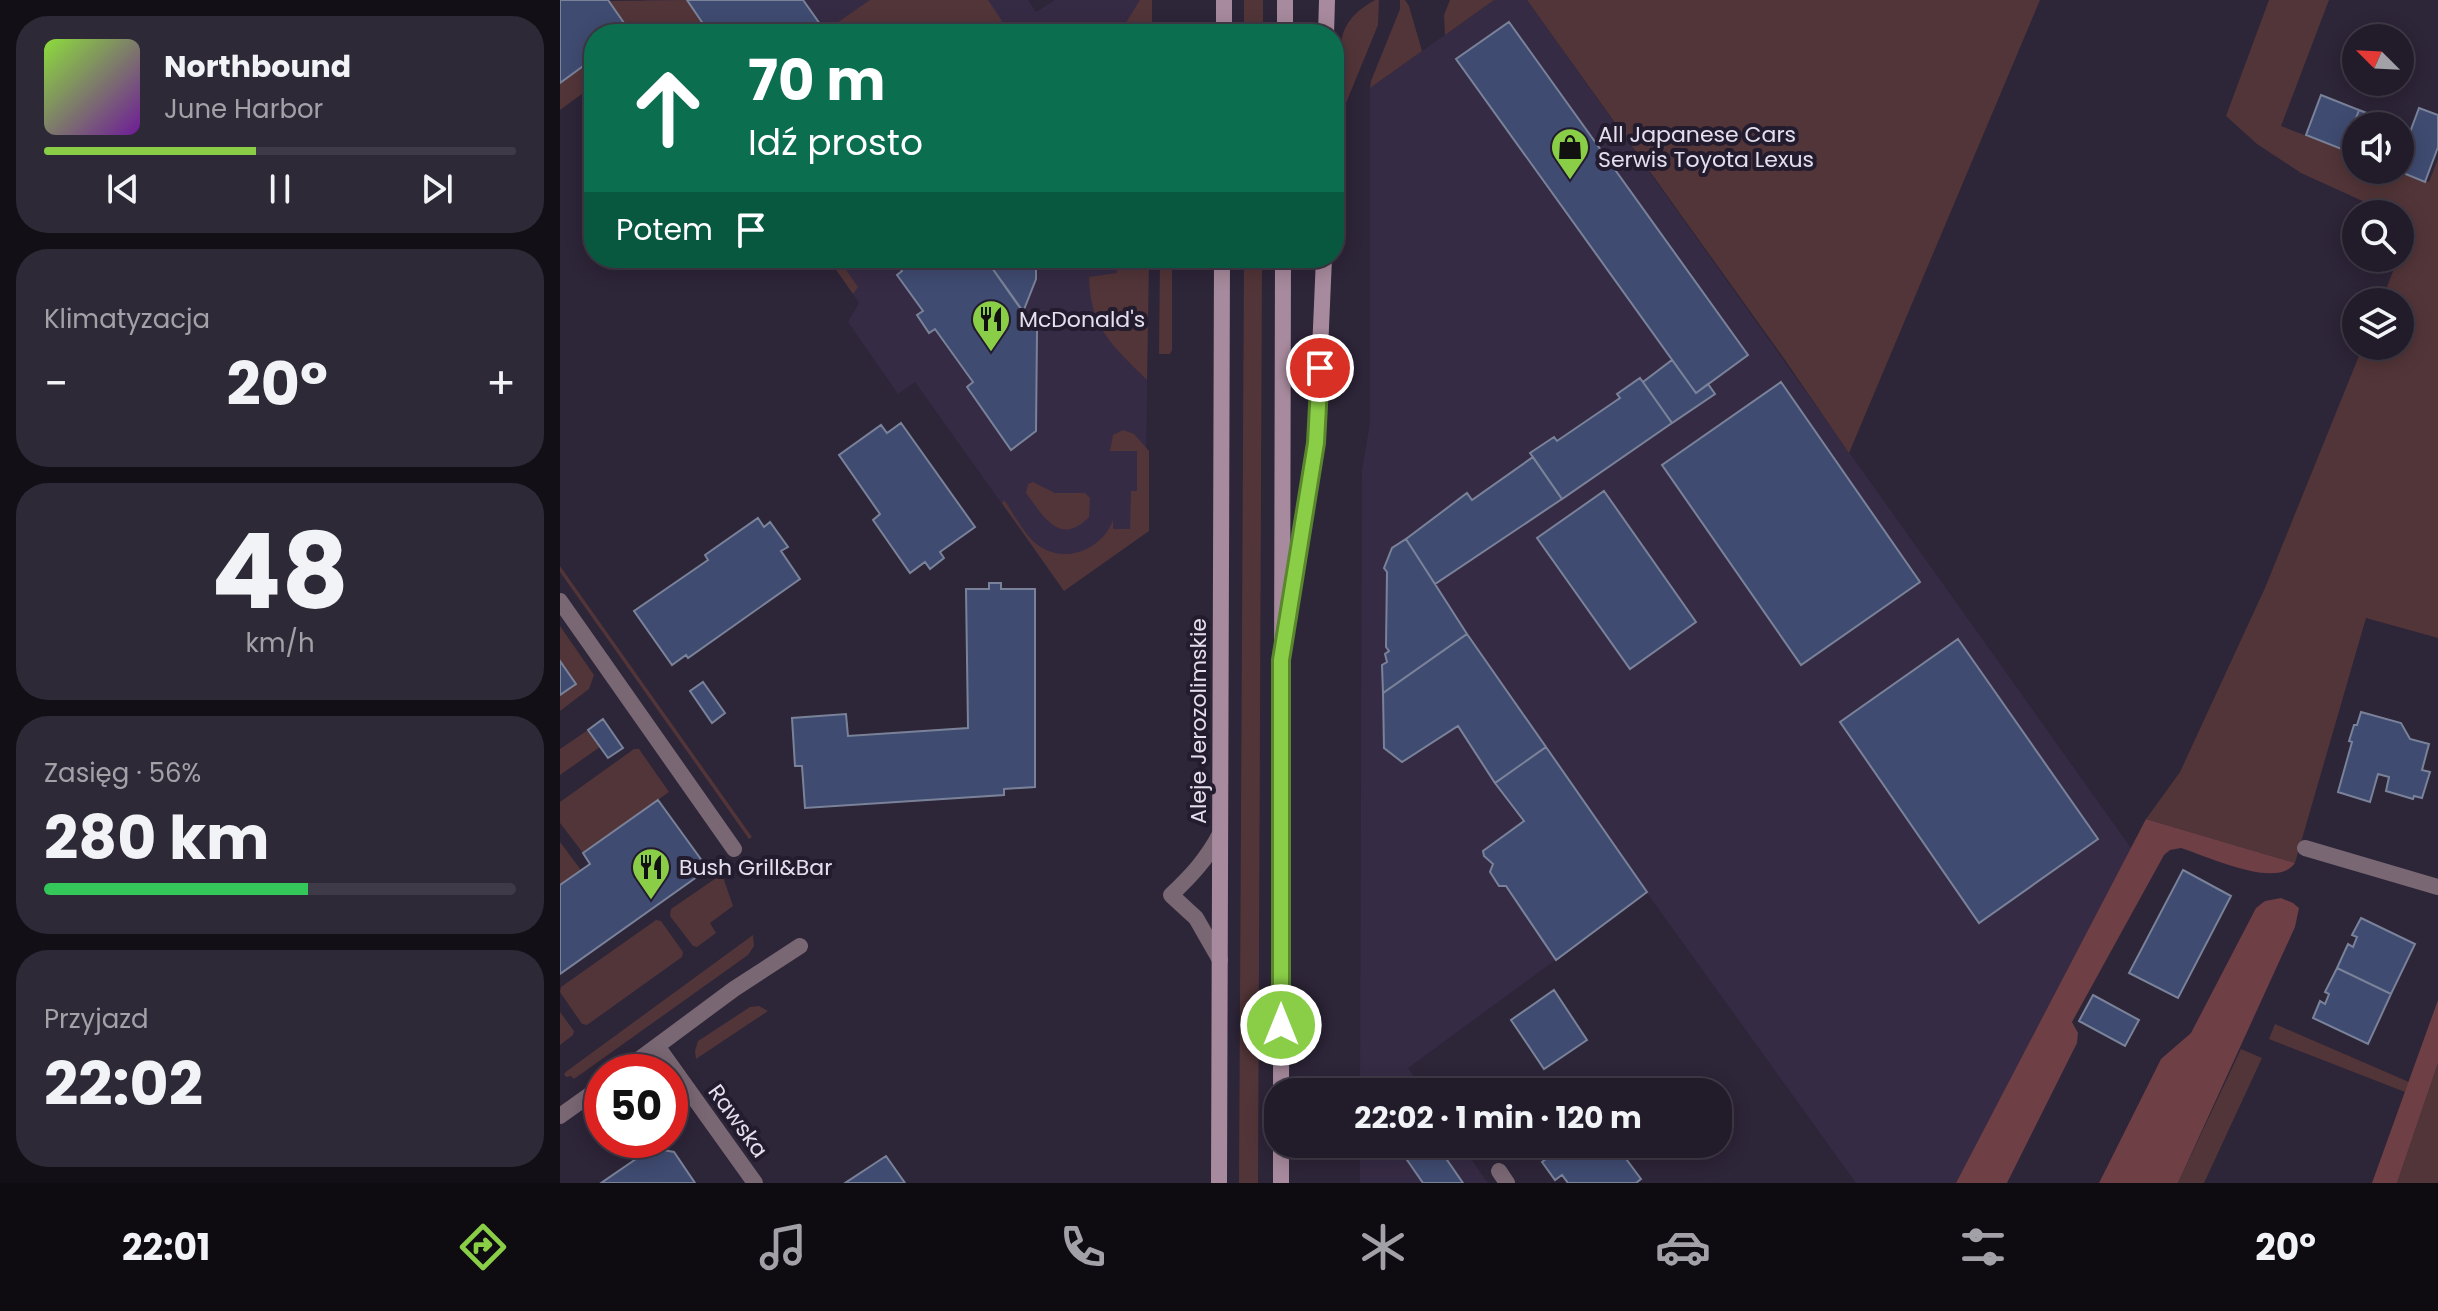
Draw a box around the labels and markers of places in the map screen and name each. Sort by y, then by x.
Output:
place label: All Japanese Cars Serwis Toyota Lexus [1598,119,1814,175]
shop icon: All Japanese Cars Serwis Toyota Lexus [1549,126,1591,181]
restaurant icon: McDonald's [970,298,1012,353]
place label: McDonald's [1019,304,1145,335]
pin [1286,334,1354,402]
restaurant icon: Bush Grill&Bar [630,846,672,901]
place label: Bush Grill&Bar [679,852,832,883]

